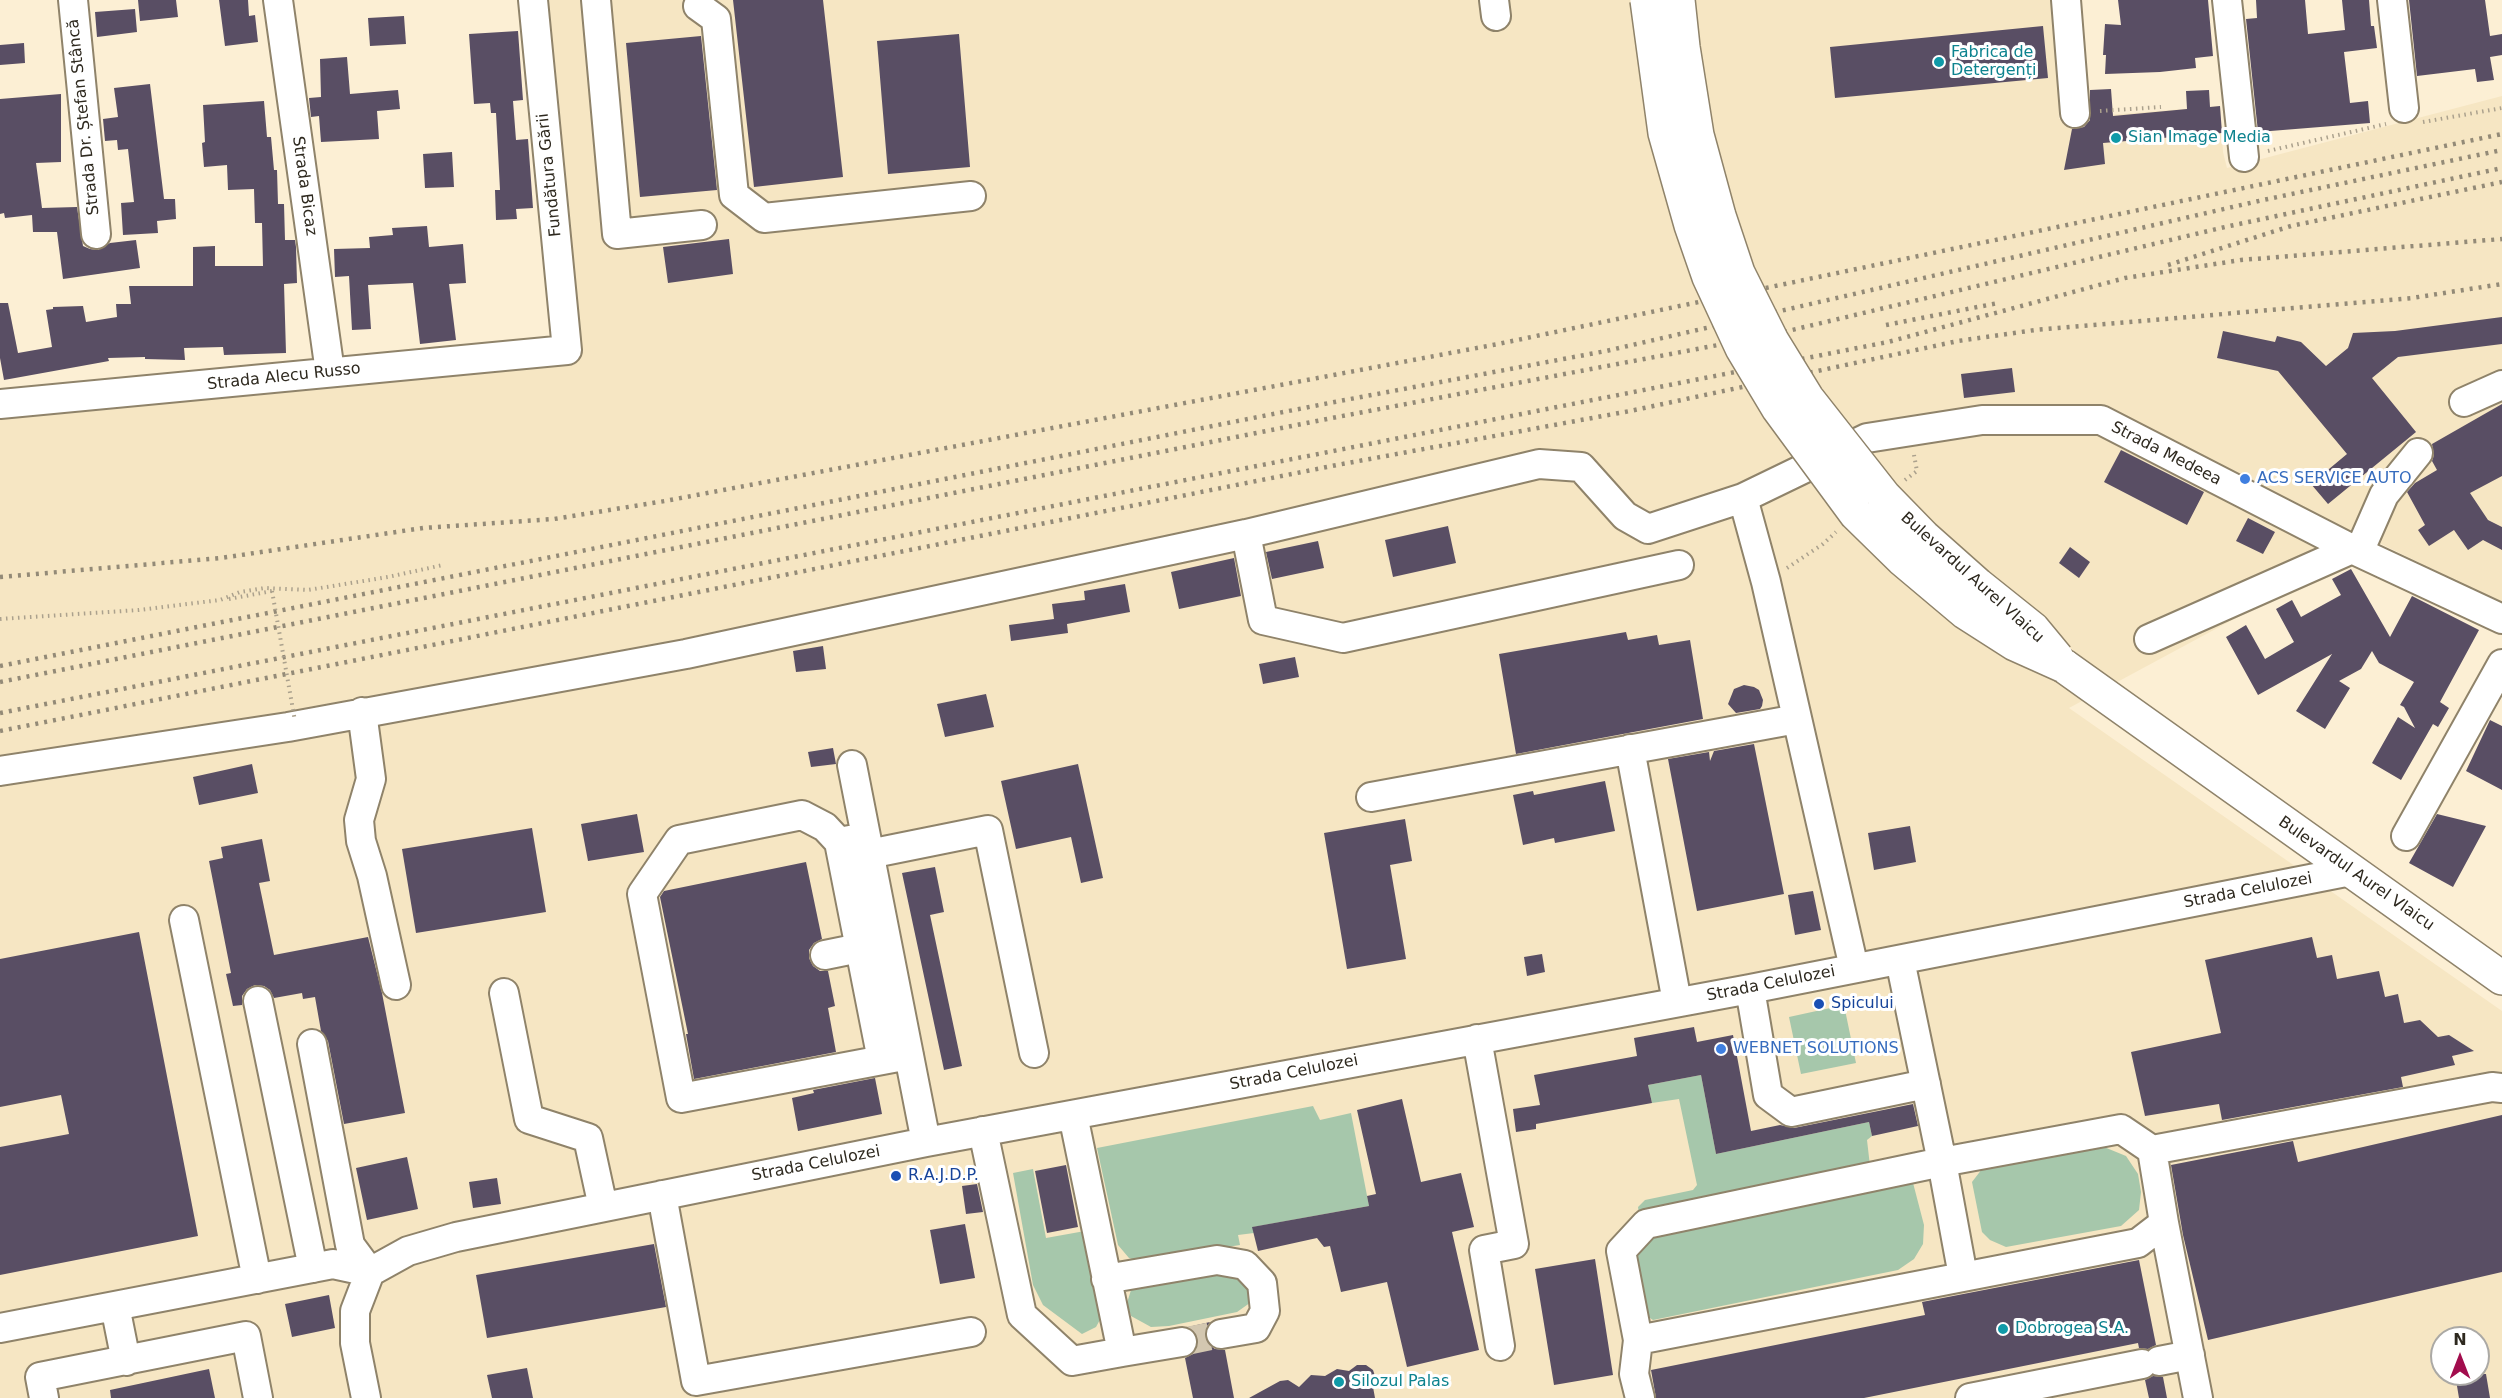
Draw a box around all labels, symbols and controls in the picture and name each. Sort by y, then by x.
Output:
street label: Strada Dr. Ștefan Stâncă [64,18,104,216]
place label: Fabrica de Detergenți [1951,43,2036,81]
marker: Fabrica de Detergenți [1932,55,1946,69]
street label: Fundătura Gării [534,112,566,238]
place label: Sian Image Media [2128,128,2271,148]
marker: Sian Image Media [2109,131,2123,145]
street label: Strada Bicaz [288,135,320,237]
street label: Strada Alecu Russo [206,359,362,395]
street label: Strada Medeea [2108,418,2224,490]
place label: ACS SERVICE AUTO [2257,469,2412,489]
marker: ACS SERVICE AUTO [2238,472,2252,486]
street label: Bulevardul Aurel Vlaicu [1896,509,2048,647]
street label: Bulevardul Aurel Vlaicu [2274,813,2438,935]
street label: Strada Celulozei [2182,869,2314,913]
street label: Strada Celulozei [1705,962,1837,1006]
place label: Spicului [1831,994,1894,1014]
marker: Spicului [1812,997,1826,1011]
place label: WEBNET SOLUTIONS [1733,1039,1899,1059]
marker: WEBNET SOLUTIONS [1714,1042,1728,1056]
street label: Strada Celulozei [1228,1051,1360,1095]
street label: Strada Celulozei [750,1142,882,1186]
place label: R.A.J.D.P. [908,1166,979,1186]
marker: R.A.J.D.P. [889,1169,903,1183]
place label: Dobrogea S.A. [2015,1319,2129,1339]
marker: Dobrogea S.A. [1996,1322,2010,1336]
north arrow [2430,1326,2490,1386]
text: N [2453,1330,2467,1349]
place label: Silozul Palas [1351,1372,1449,1392]
marker: Silozul Palas [1332,1375,1346,1389]

